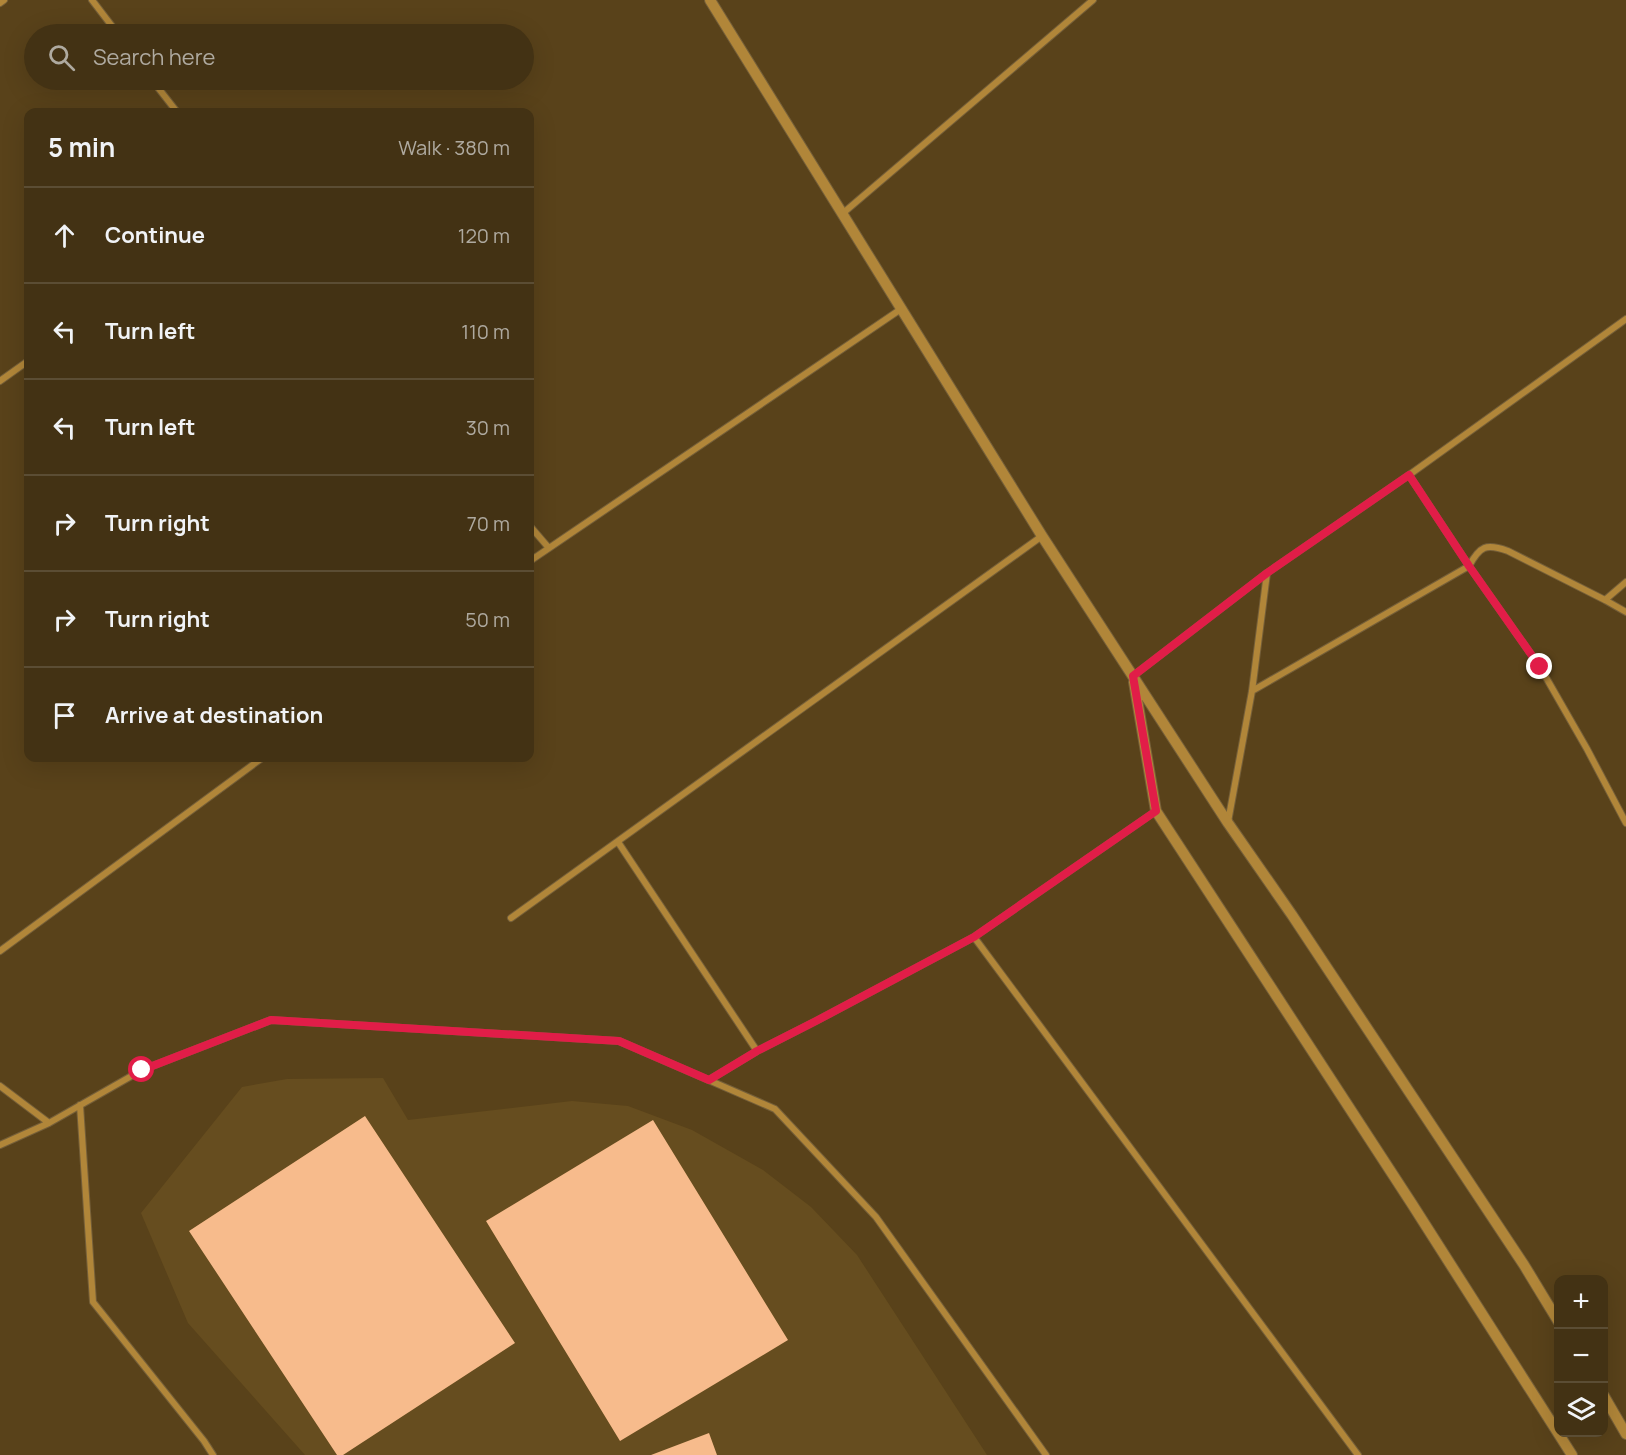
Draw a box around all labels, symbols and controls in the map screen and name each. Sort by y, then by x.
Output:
search box [24,24,534,90]
icon: search [45,41,78,74]
text: Search here [93,42,215,72]
text: 5 min [48,129,115,165]
text: Walk · 380 m [398,134,510,161]
icon: ahead [48,219,81,252]
text: Continue [105,220,205,250]
text: 120 m [458,222,510,249]
icon: left [48,315,81,348]
text: Turn left [105,316,195,346]
text: 110 m [461,318,510,345]
icon: left [48,411,81,444]
text: Turn left [105,412,195,442]
text: 30 m [466,414,510,441]
icon: right [48,507,81,540]
text: Turn right [105,508,210,538]
text: 70 m [467,510,510,537]
icon: right [48,603,81,636]
text: Turn right [105,604,210,634]
text: 50 m [465,606,510,633]
route end [1526,653,1552,679]
icon: arrive [48,699,81,732]
text: Arrive at destination [105,700,323,730]
route start [128,1056,154,1082]
map controls [1554,1275,1608,1437]
button: + [1554,1275,1608,1329]
button: − [1554,1329,1608,1383]
button: layers [1554,1383,1608,1437]

